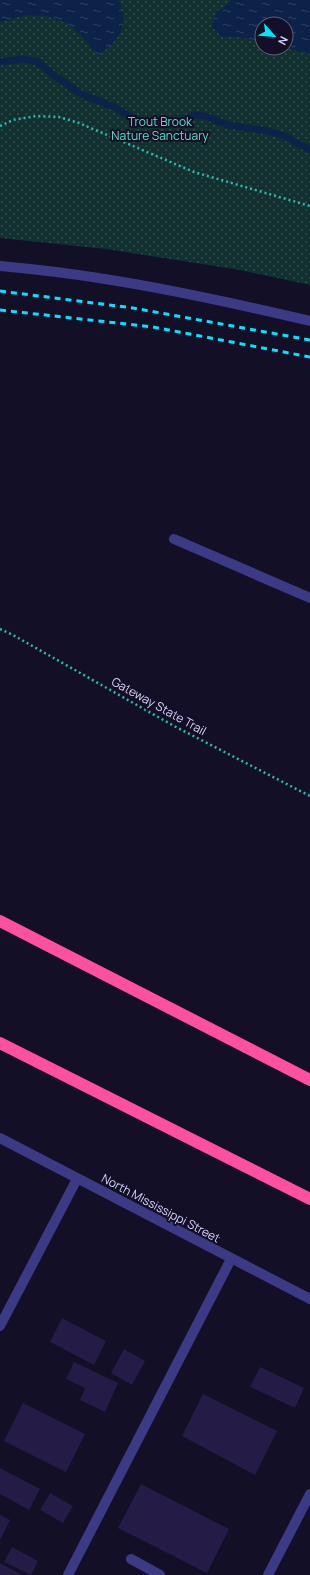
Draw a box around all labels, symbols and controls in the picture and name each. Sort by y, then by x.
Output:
north arrow [254,16,294,56]
text: N [275,34,292,48]
park label: Trout Brook Nature Sanctuary [111,113,209,144]
street label: Gateway State Trail [108,673,210,739]
street label: North Mississippi Street [99,1169,224,1247]

